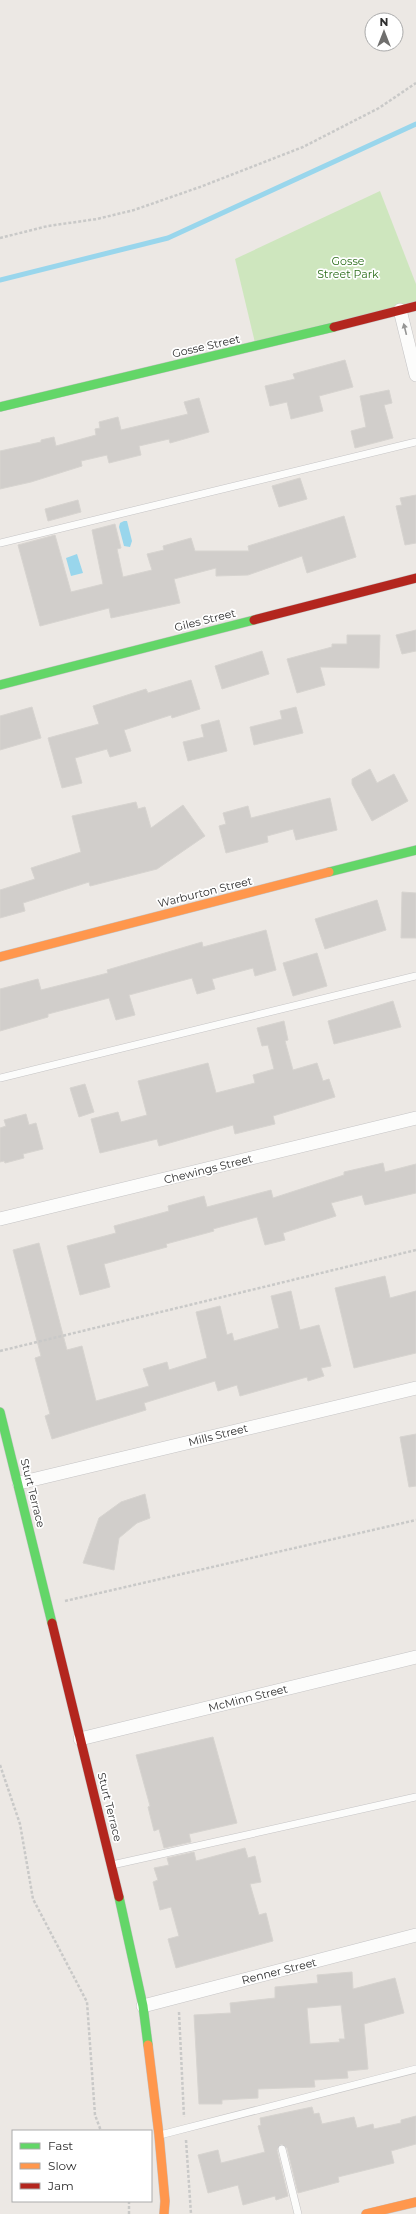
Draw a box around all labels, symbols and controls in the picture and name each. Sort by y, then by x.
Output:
north arrow [364,12,404,52]
text: N [380,15,388,29]
park label: Gosse Street Park [317,254,379,281]
one-way arrow [402,323,408,335]
street label: Gosse Street [171,331,242,361]
street label: Giles Street [173,606,238,634]
street label: Warburton Street [156,873,254,910]
street label: Chewings Street [162,1151,254,1187]
street label: Mills Street [187,1421,250,1449]
street label: Sturt Terrace [18,1457,48,1529]
street label: McMinn Street [207,1681,290,1715]
street label: Sturt Terrace [95,1771,125,1843]
street label: Renner Street [240,1955,318,1987]
legend [12,2130,152,2202]
text: Fast [48,2138,73,2153]
text: Slow [48,2158,77,2173]
text: Jam [47,2178,74,2193]

